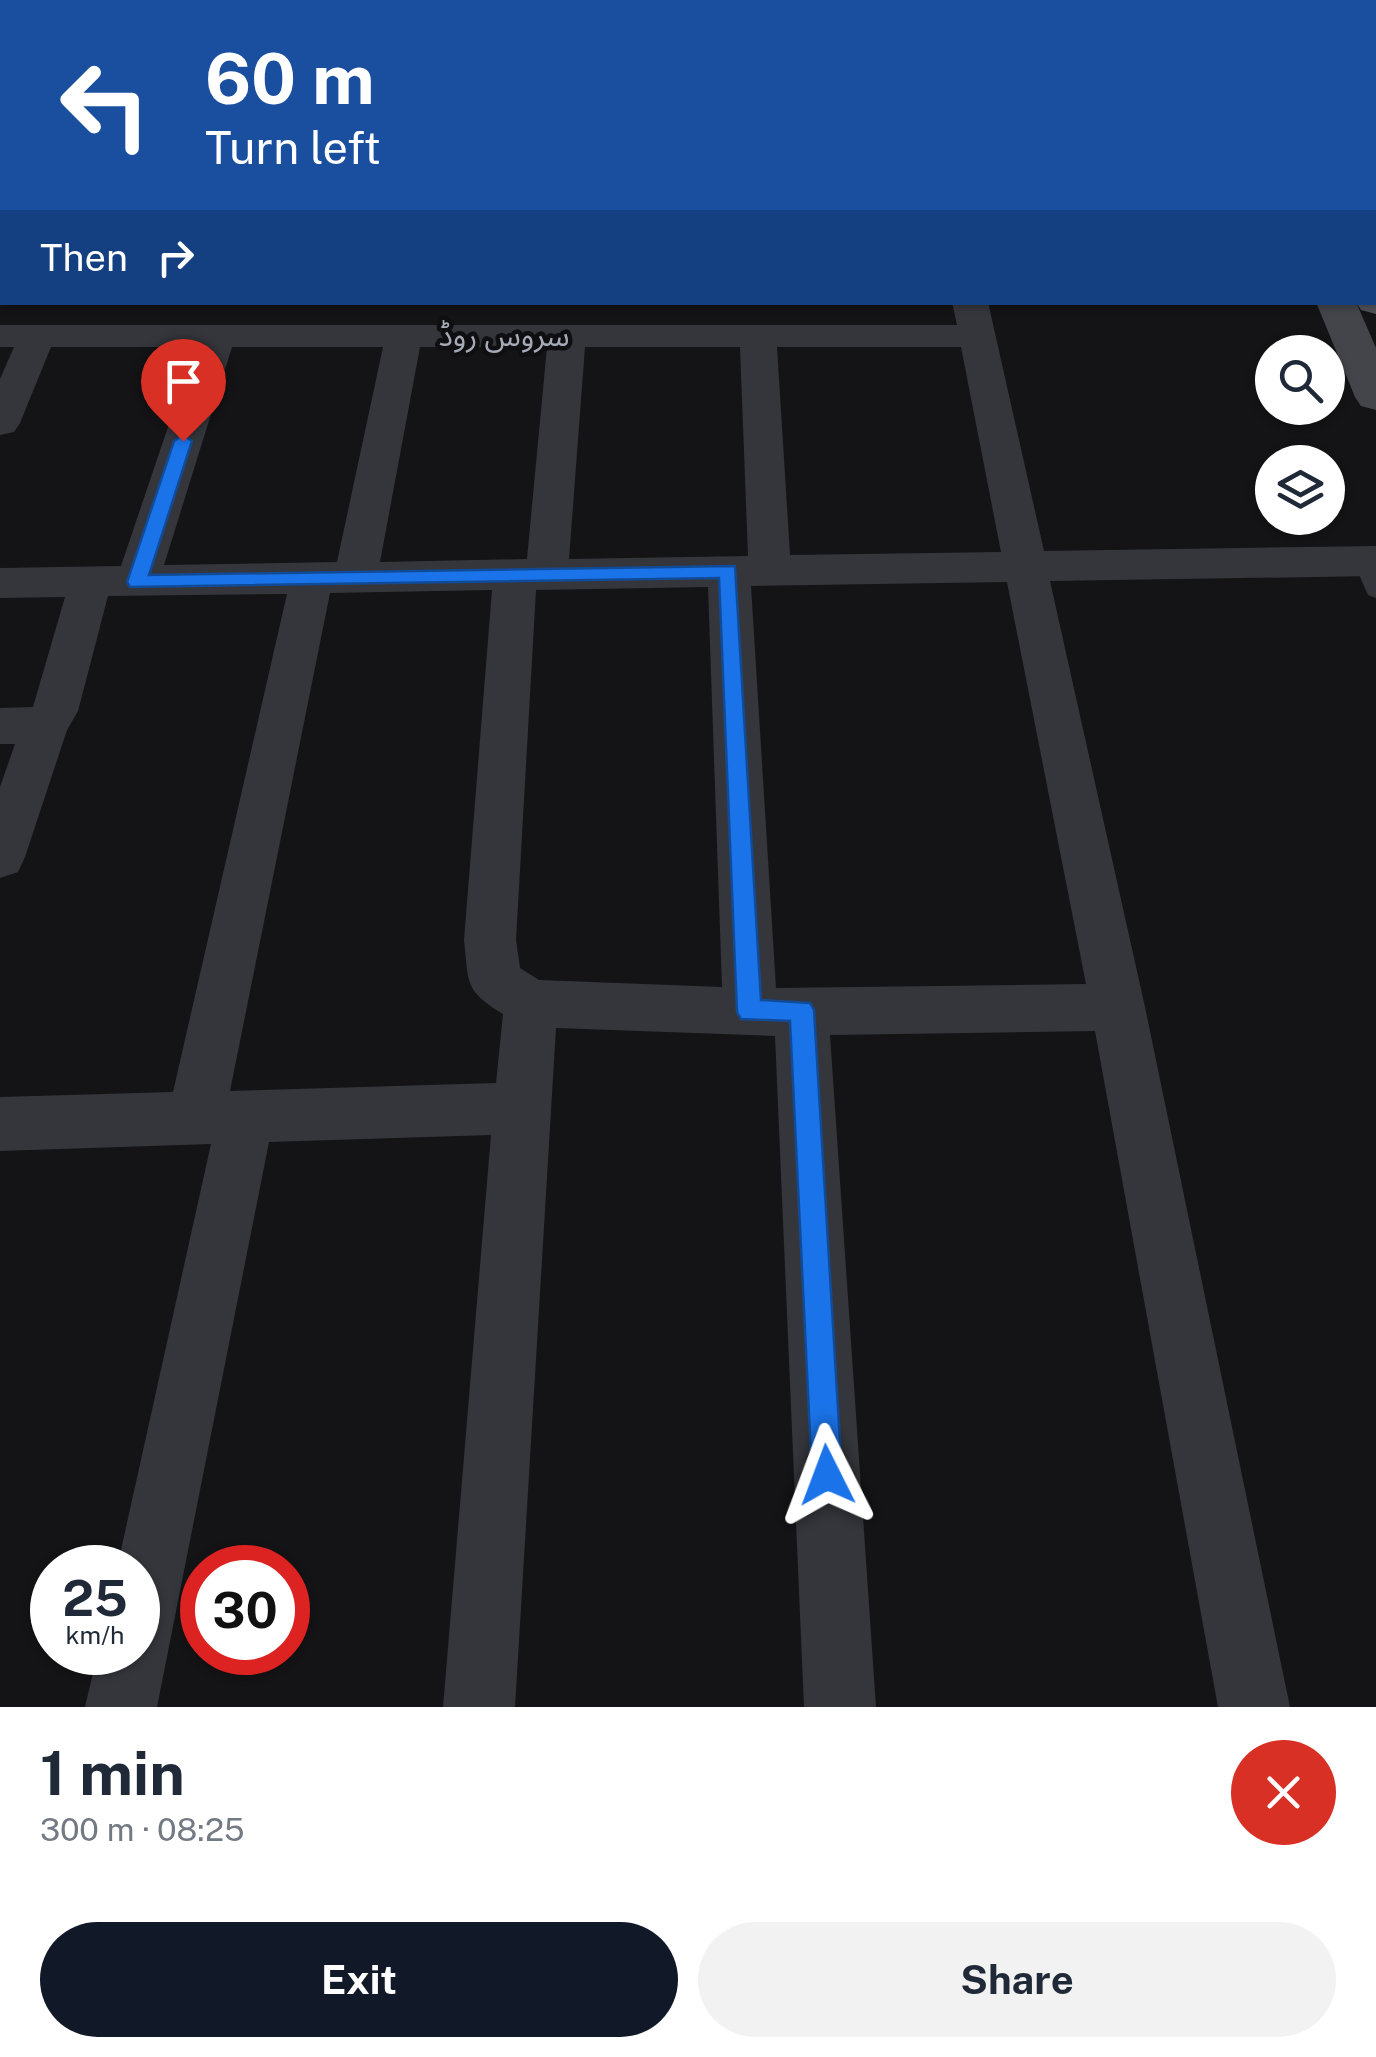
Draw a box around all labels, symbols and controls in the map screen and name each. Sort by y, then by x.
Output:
text: 60 m [205,37,375,120]
icon: left [40,40,170,170]
text: Turn left [205,121,381,174]
icon: right [148,230,203,285]
text: Then [40,235,128,280]
street label: سروس روڈ [438,317,570,353]
map controls [1255,335,1345,535]
button: search [1255,335,1345,425]
pin [141,339,226,442]
icon: arrive [156,354,211,409]
button: layers [1255,445,1345,535]
position arrow [775,1423,879,1527]
speed limit sign: 30 [180,1545,310,1675]
text: 25 [62,1568,128,1627]
text: km/h [66,1620,124,1650]
text: 1 min [40,1738,185,1809]
button: close [1231,1740,1336,1845]
text: 300 m · 08:25 [40,1811,245,1848]
button: Exit [40,1922,678,2037]
button: Share [698,1922,1336,2037]

